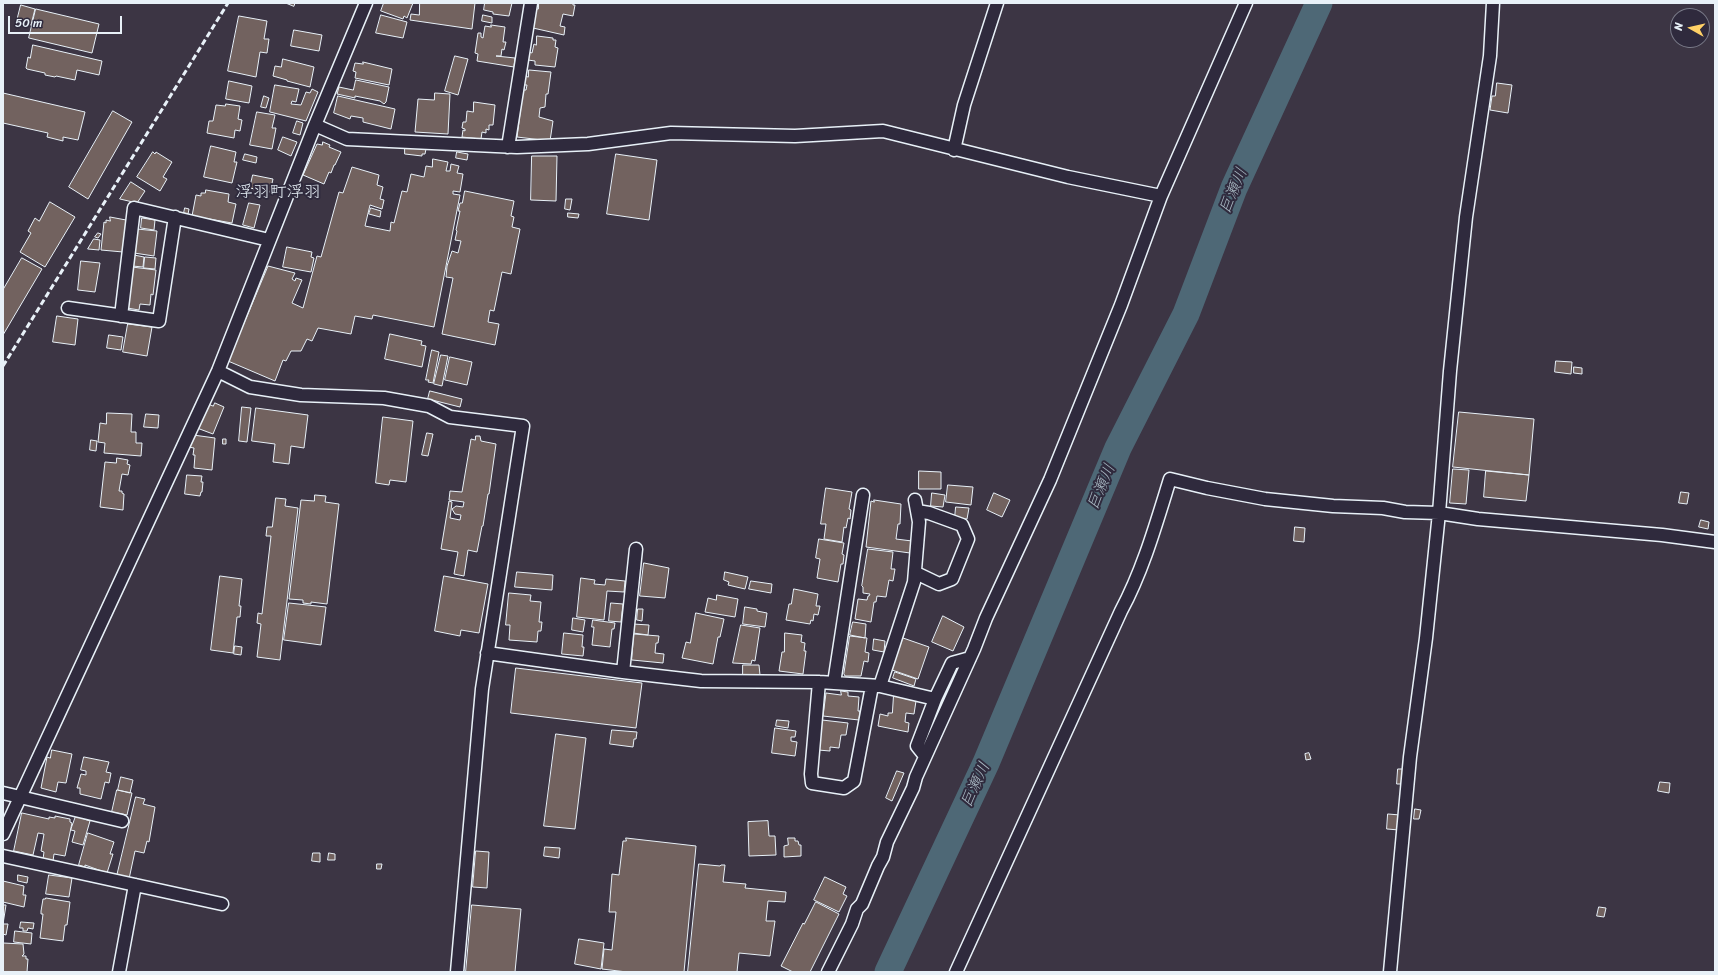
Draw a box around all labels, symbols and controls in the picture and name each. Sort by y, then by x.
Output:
scale bar [10,8,124,34]
north arrow [1670,8,1710,48]
text: 50 m [15,12,42,34]
text: N [1669,21,1689,31]
water label: 巨瀬川 [1216,165,1252,217]
district label: 浮羽町浮羽 [236,183,320,203]
water label: 巨瀬川 [1084,461,1120,513]
water label: 巨瀬川 [957,759,995,811]

